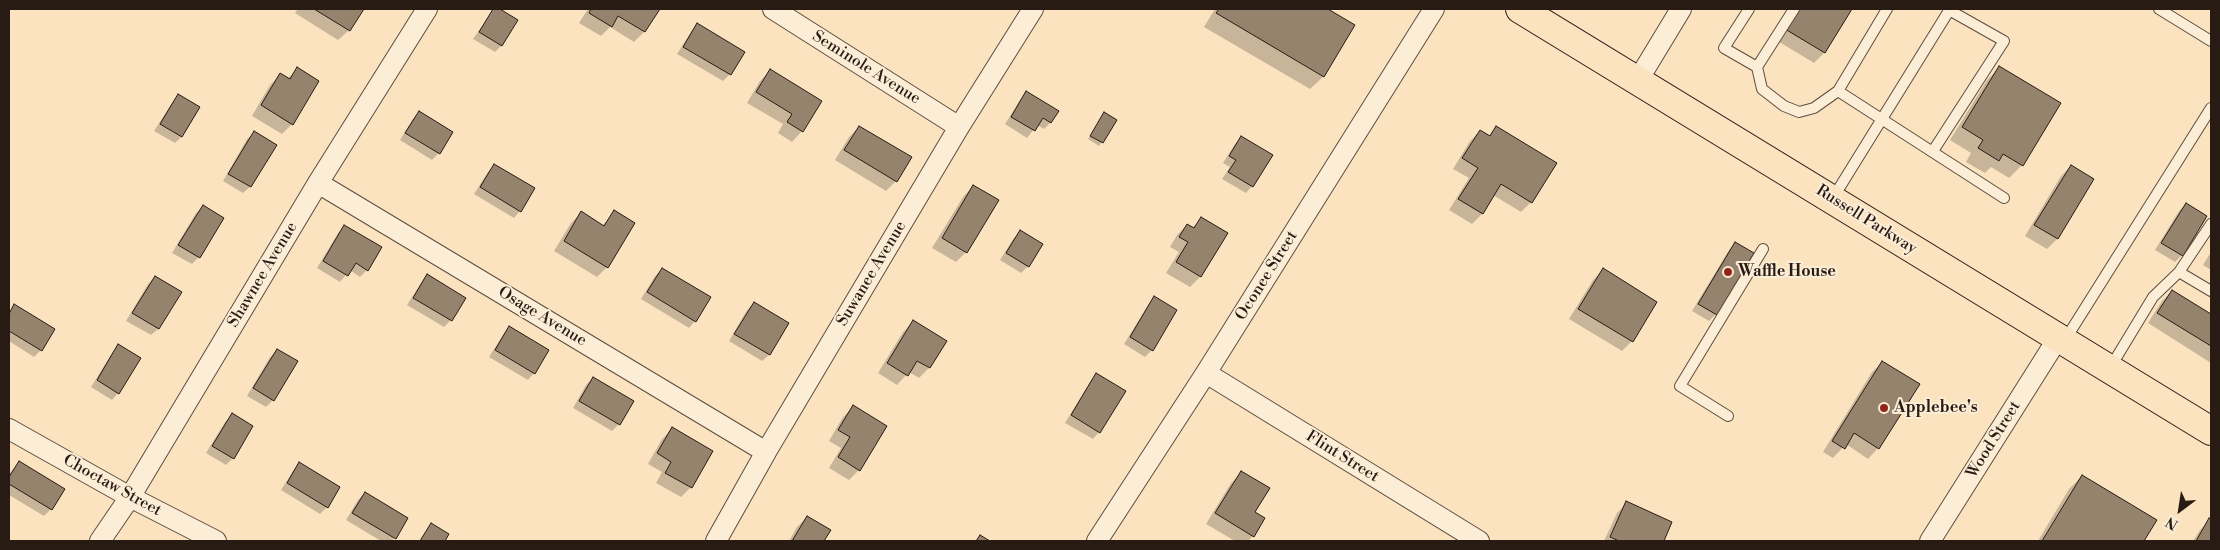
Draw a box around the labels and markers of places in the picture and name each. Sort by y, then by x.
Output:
place label: Waffle House [1738,262,1836,282]
marker: Waffle House [1722,266,1734,278]
place label: Applebee's [1894,398,1978,418]
marker: Applebee's [1878,402,1890,414]

